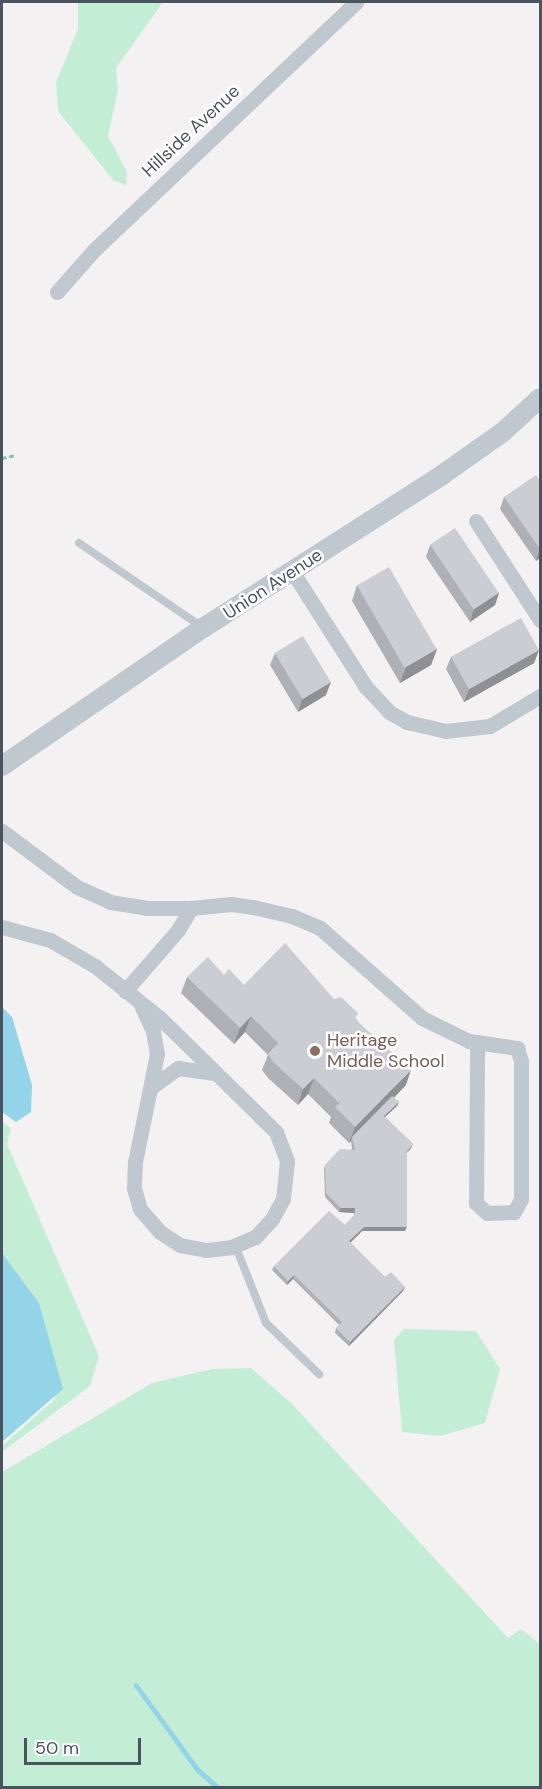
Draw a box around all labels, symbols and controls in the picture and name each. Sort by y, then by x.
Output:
street label: Hillside Avenue [138,80,244,182]
street label: Union Avenue [220,544,326,624]
place label: Heritage Middle School [327,1030,445,1072]
marker: Heritage Middle School [308,1044,322,1058]
scale bar [27,1726,144,1764]
text: 50 m [35,1736,79,1760]

